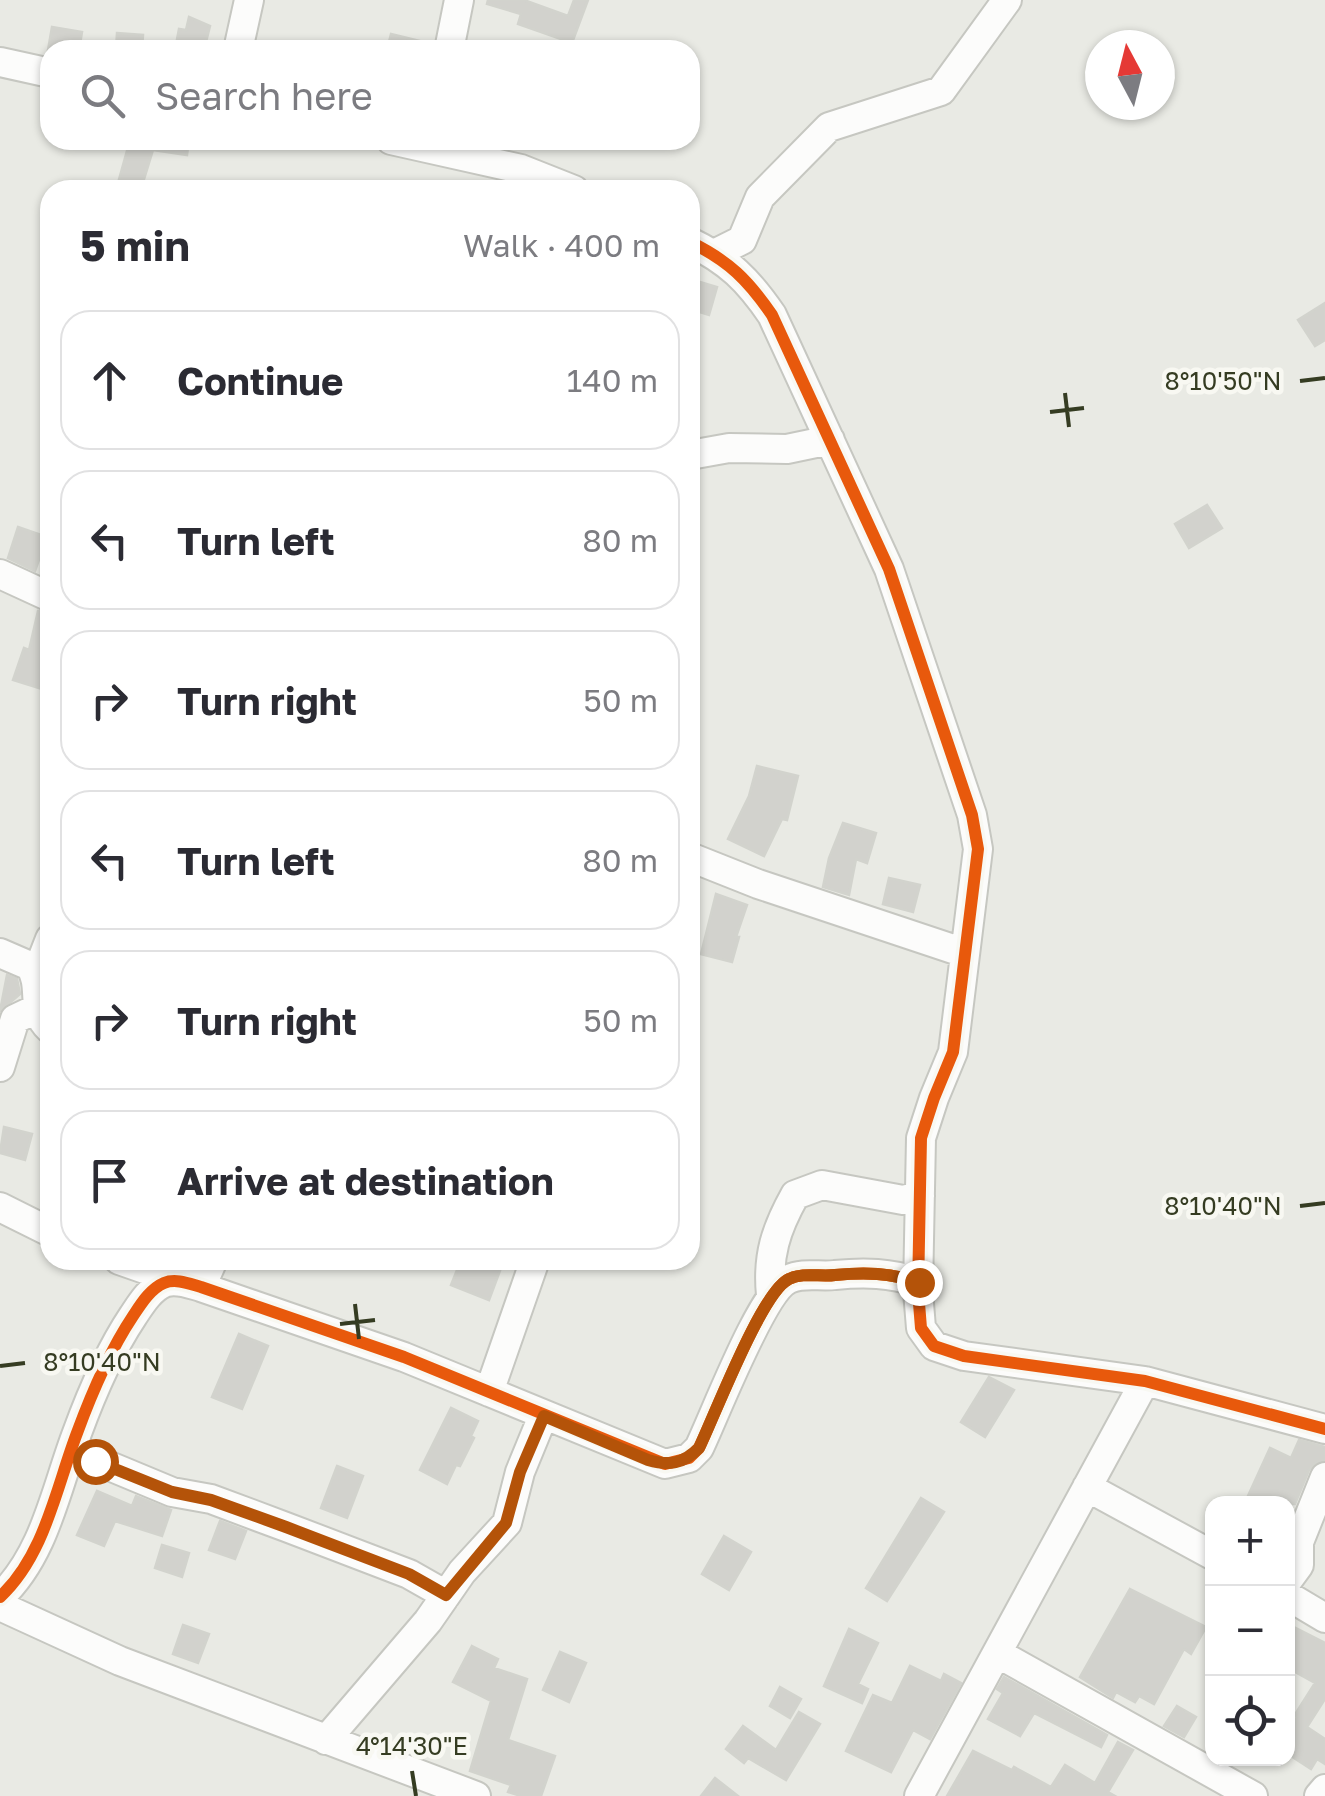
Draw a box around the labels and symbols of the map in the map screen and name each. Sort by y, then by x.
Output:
north arrow [1085,30,1175,120]
text: 8°10'50"N [1165,365,1281,396]
text: 8°10'40"N [1164,1190,1282,1221]
route end [897,1260,943,1306]
text: 8°10'40"N [43,1346,161,1377]
route start [73,1439,119,1485]
text: 4°14'30"E [356,1730,468,1761]

